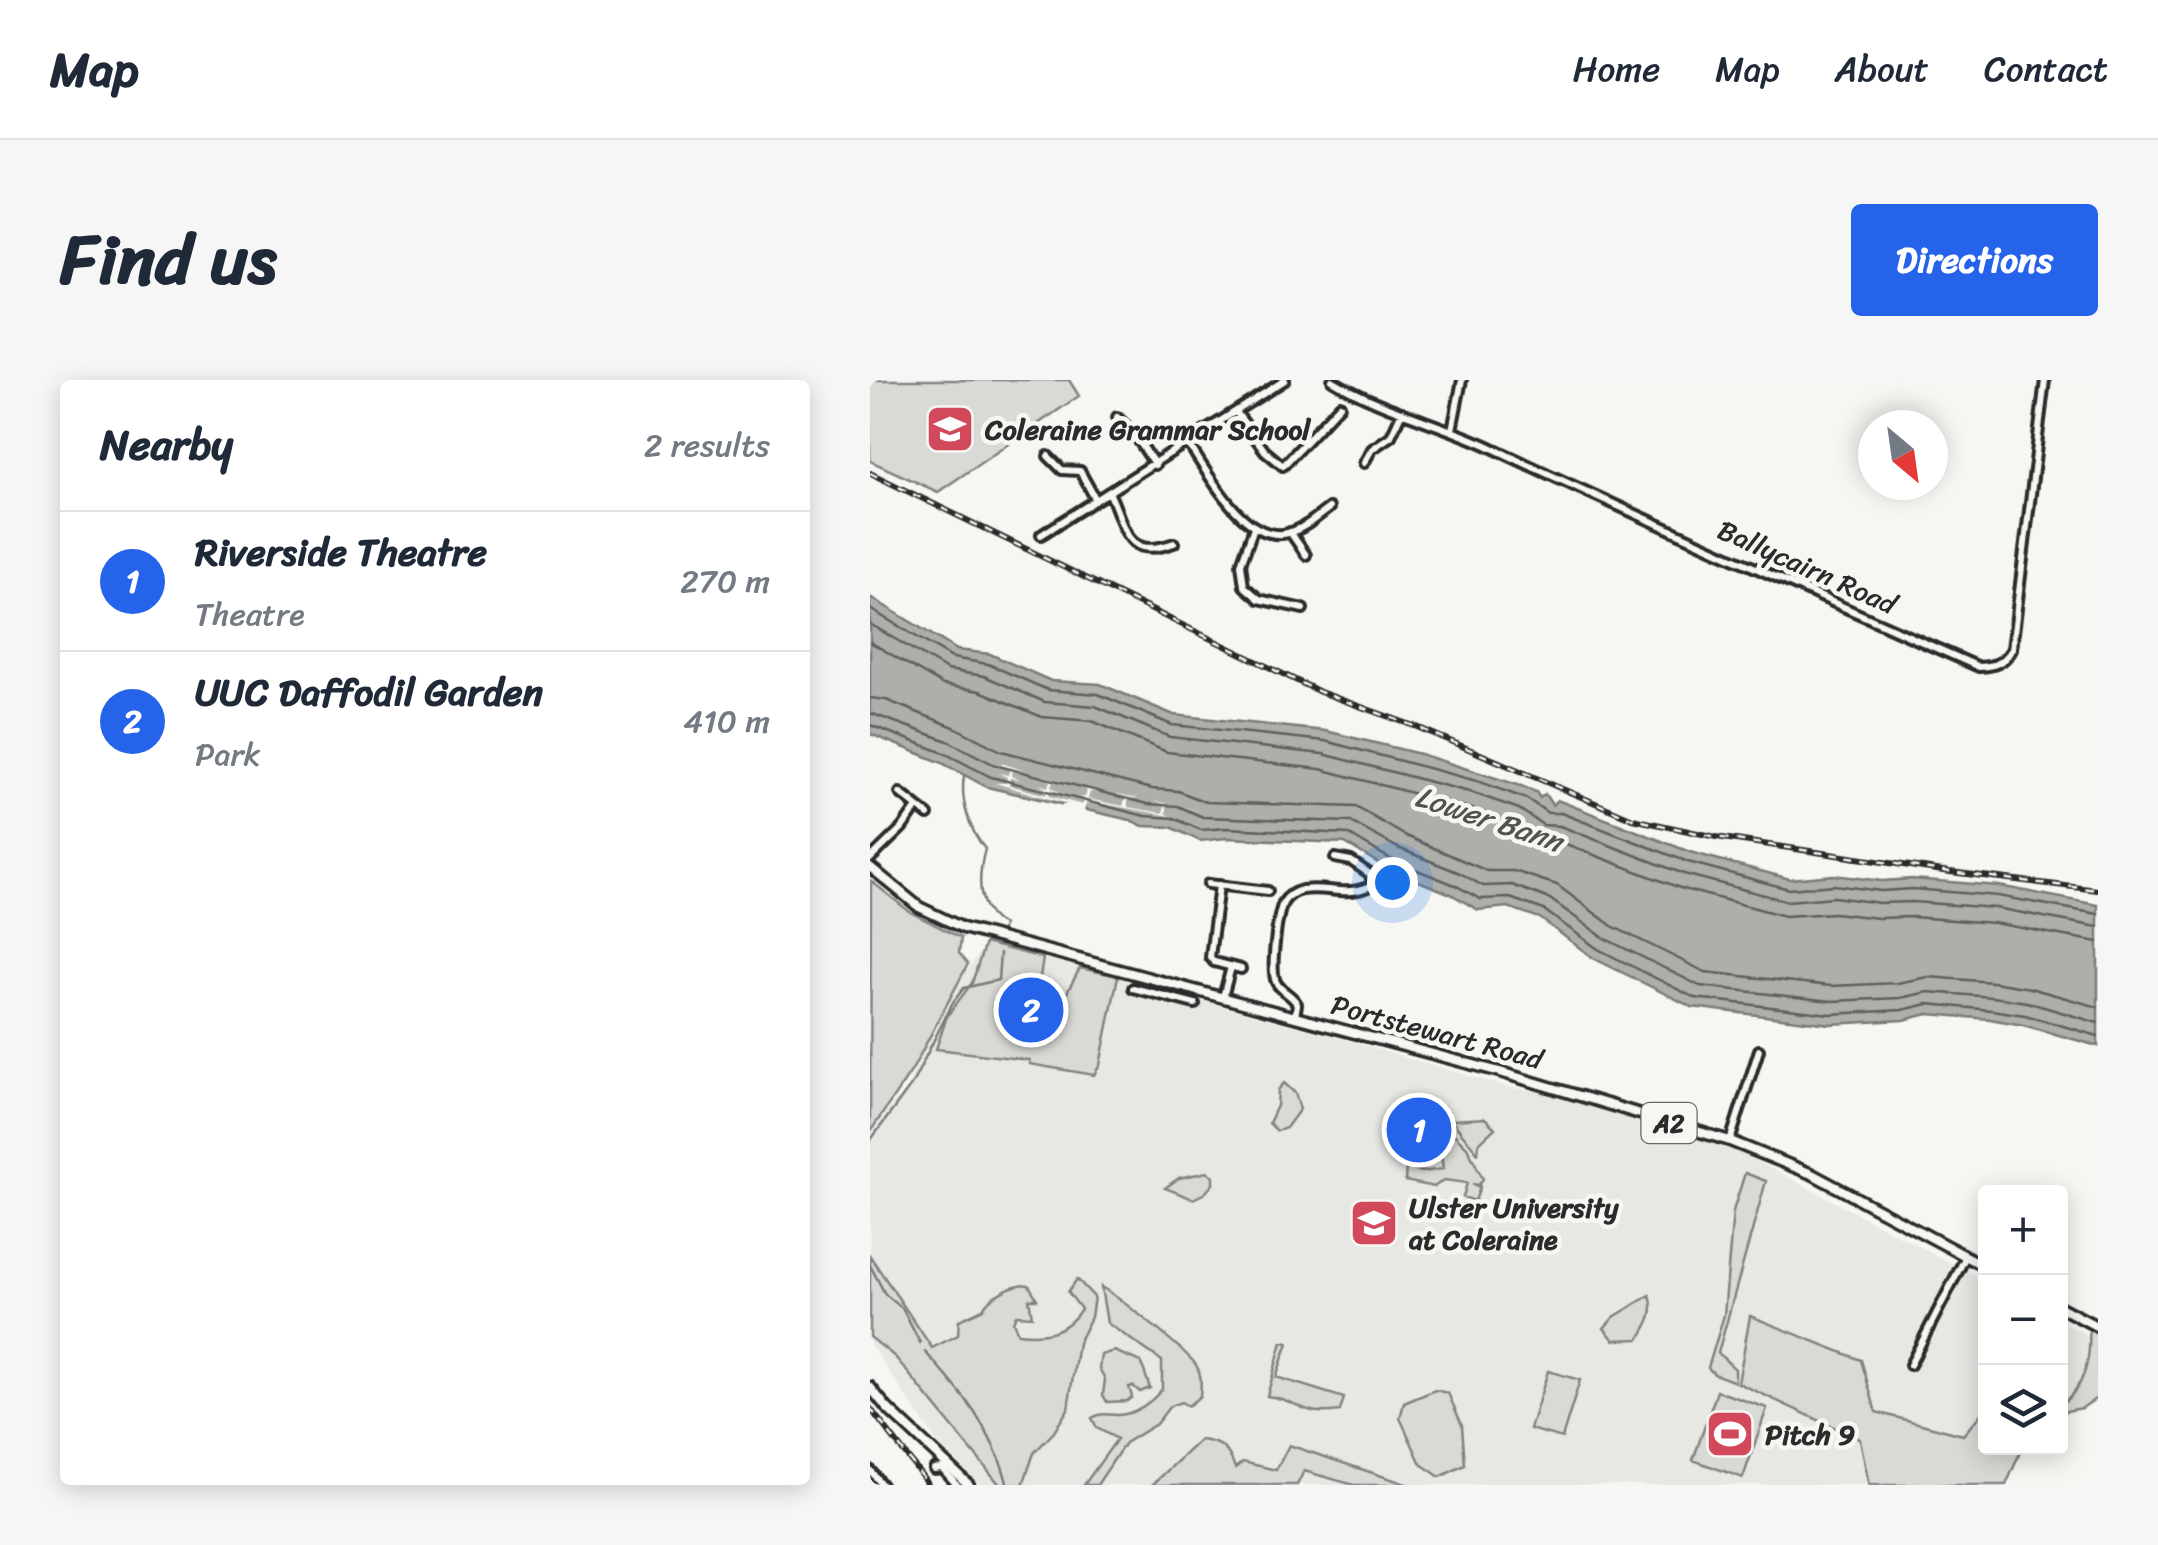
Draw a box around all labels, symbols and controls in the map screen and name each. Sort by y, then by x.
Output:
text: Map [50,27,139,112]
text: Home [1573,38,1660,100]
text: Map [1715,38,1780,100]
text: About [1835,38,1929,100]
text: Contact [1984,38,2108,100]
text: Find us [60,198,277,322]
button: Directions [1851,204,2098,316]
school or university icon: Coleraine Grammar School [924,403,976,455]
place label: Coleraine Grammar School [984,405,1311,454]
text: Nearby [100,408,233,482]
north arrow [1858,410,1948,500]
text: 2 results [644,417,770,474]
street label: Ballycairn Road [1709,506,1907,629]
text: Riverside Theatre [195,519,487,586]
text: 1 [126,553,139,610]
text: 270 m [680,553,770,610]
text: Theatre [195,586,305,643]
text: UUC Daffodil Garden [195,659,543,726]
text: 2 [123,693,142,750]
text: 410 m [683,693,770,750]
text: Park [195,726,261,783]
water label: Lower Bann [1408,770,1572,869]
your location [1367,857,1418,908]
pin: 2 [998,972,1064,1048]
street label: Portstewart Road [1326,980,1551,1084]
pin: 1 [1386,1092,1452,1168]
road number: A2 [1642,1103,1696,1143]
place label: Ulster University at Coleraine [1408,1183,1620,1264]
map controls [1978,1185,2068,1455]
button: + [1978,1185,2068,1275]
school or university icon: Ulster University at Coleraine [1348,1197,1400,1249]
button: − [1978,1275,2068,1365]
button: layers [1978,1365,2068,1455]
sports icon: Pitch 9 [1704,1408,1756,1460]
place label: Pitch 9 [1765,1410,1855,1459]

